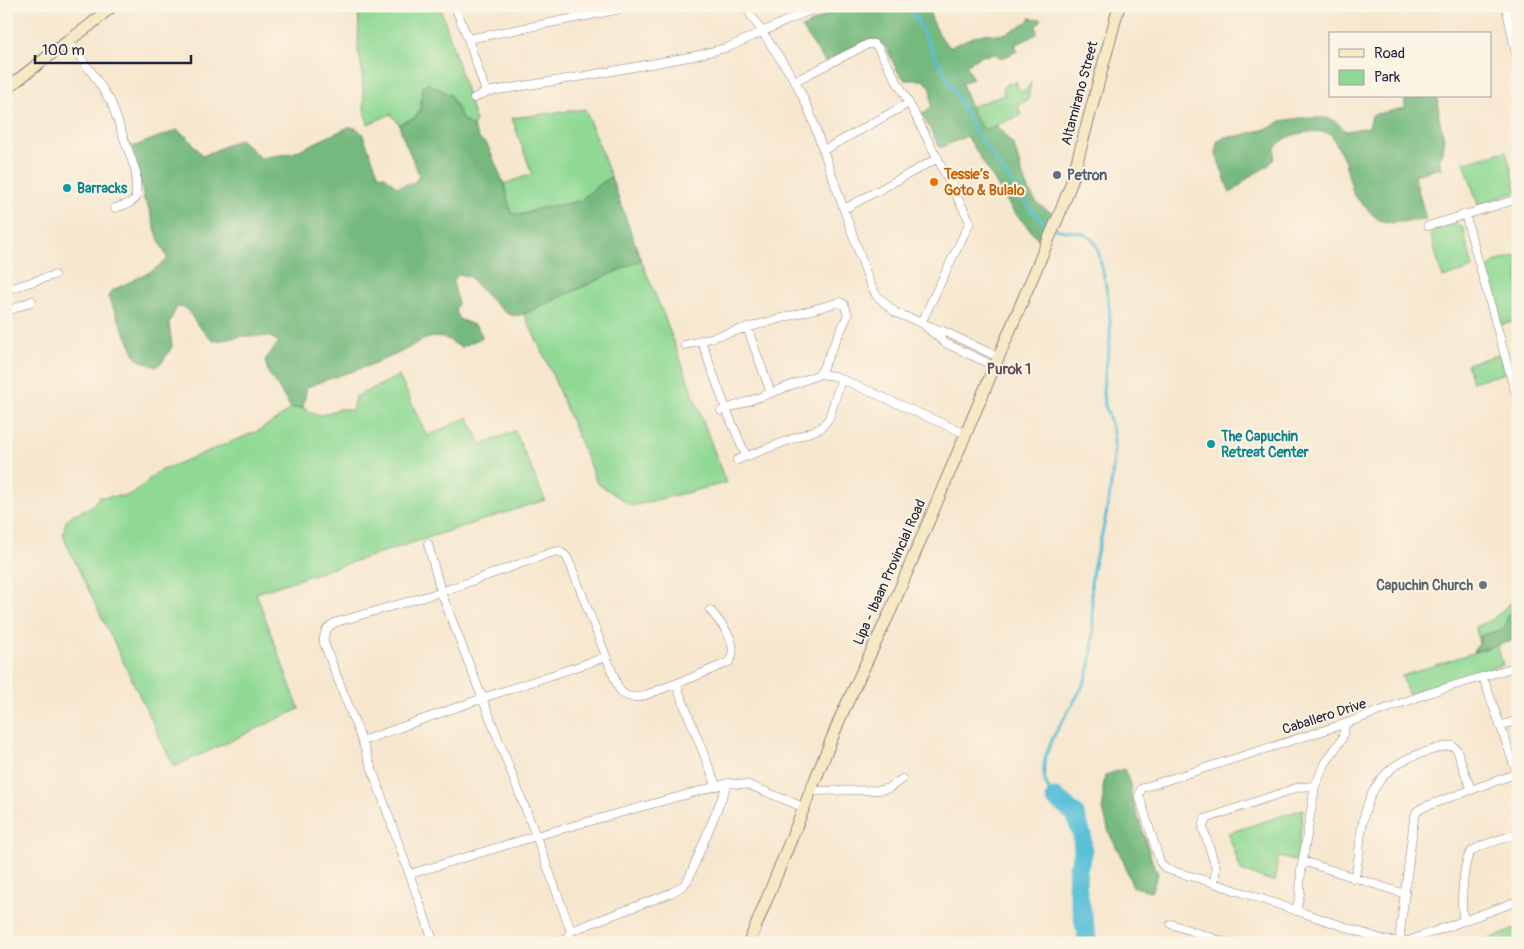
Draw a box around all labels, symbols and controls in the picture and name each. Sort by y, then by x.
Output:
scale bar [35,32,191,64]
legend [1329,32,1492,98]
street label: Altamirano Street [1057,39,1102,147]
text: 100 m [42,41,85,60]
text: Road [1374,44,1405,63]
text: Park [1374,68,1401,87]
place label: Tessie’s Goto & Bulalo [943,166,1025,199]
place label: Petron [1067,167,1107,184]
marker: Petron [1051,169,1063,181]
marker: Tessie’s Goto & Bulalo [928,176,940,188]
place label: Barracks [77,180,128,197]
marker: Barracks [61,182,73,194]
district label: Purok 1 [987,360,1031,379]
place label: The Capuchin Retreat Center [1220,428,1310,461]
marker: The Capuchin Retreat Center [1205,438,1217,450]
street label: Lipa - Ibaan Provincial Road [850,497,929,648]
place label: Capuchin Church [1376,577,1473,594]
marker: Capuchin Church [1477,579,1489,591]
street label: Caballero Drive [1280,695,1368,738]

